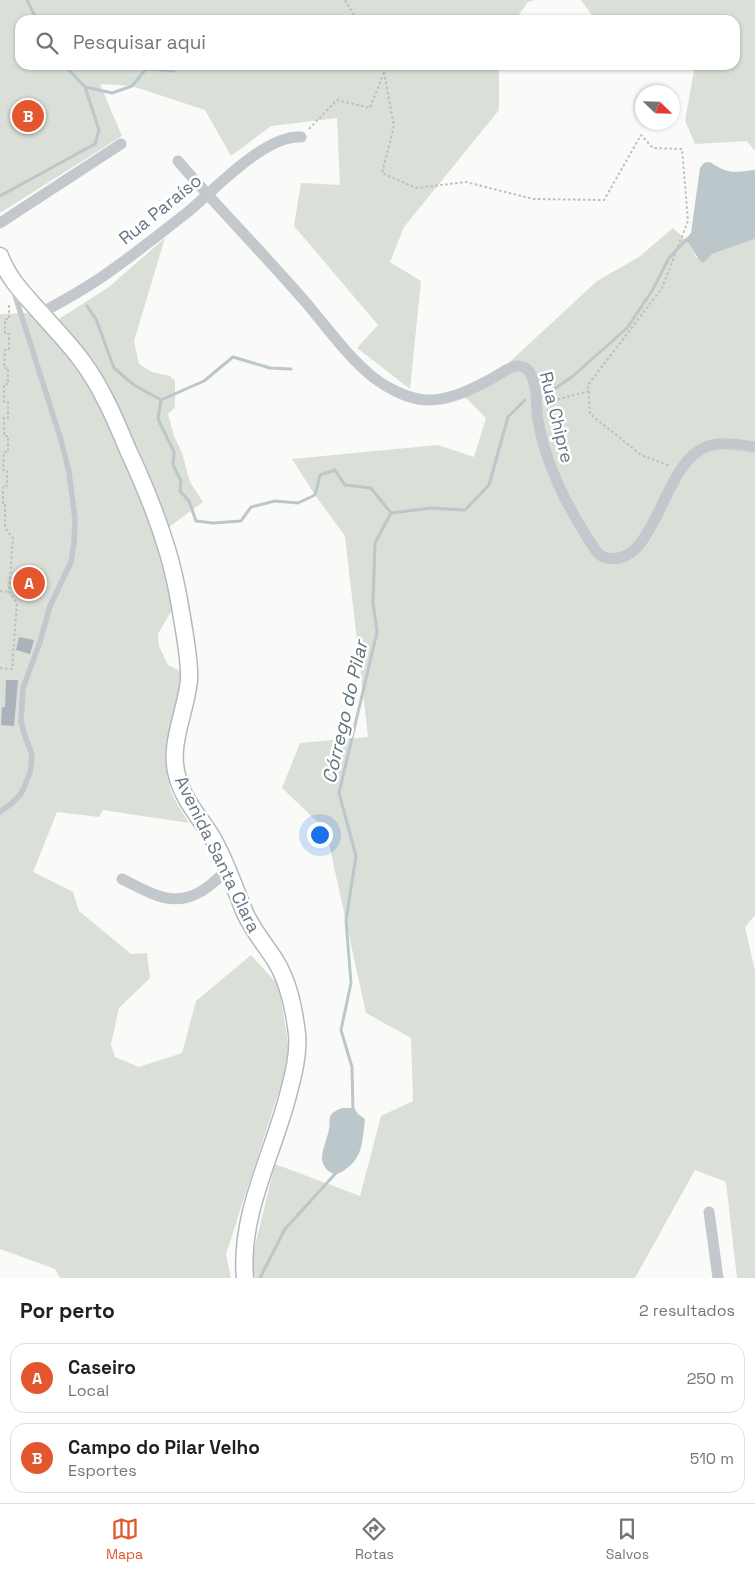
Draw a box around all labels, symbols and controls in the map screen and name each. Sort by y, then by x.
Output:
search box [15,15,740,70]
icon: search [33,29,61,57]
text: Pesquisar aqui [73,30,206,55]
north arrow [635,85,680,130]
pin: B [12,97,44,135]
street label: Rua Paraíso [114,169,206,249]
street label: Rua Chipre [535,369,579,465]
pin: A [13,564,45,602]
water label: Córrego do Pilar [316,636,374,786]
street label: Avenida Santa Clara [170,772,266,936]
your location [307,822,333,848]
text: Por perto [20,1297,115,1324]
text: 2 resultados [639,1300,735,1321]
text: Caseiro [68,1355,136,1380]
text: A [32,1368,42,1389]
text: 250 m [687,1368,734,1389]
text: Local [68,1380,109,1401]
text: Campo do Pilar Velho [68,1435,260,1460]
text: B [32,1448,42,1469]
text: 510 m [690,1448,734,1469]
text: Esportes [68,1460,137,1481]
tab: Mapa [106,1515,143,1563]
tab: Rotas [355,1515,394,1563]
tab: Salvos [606,1515,649,1563]

